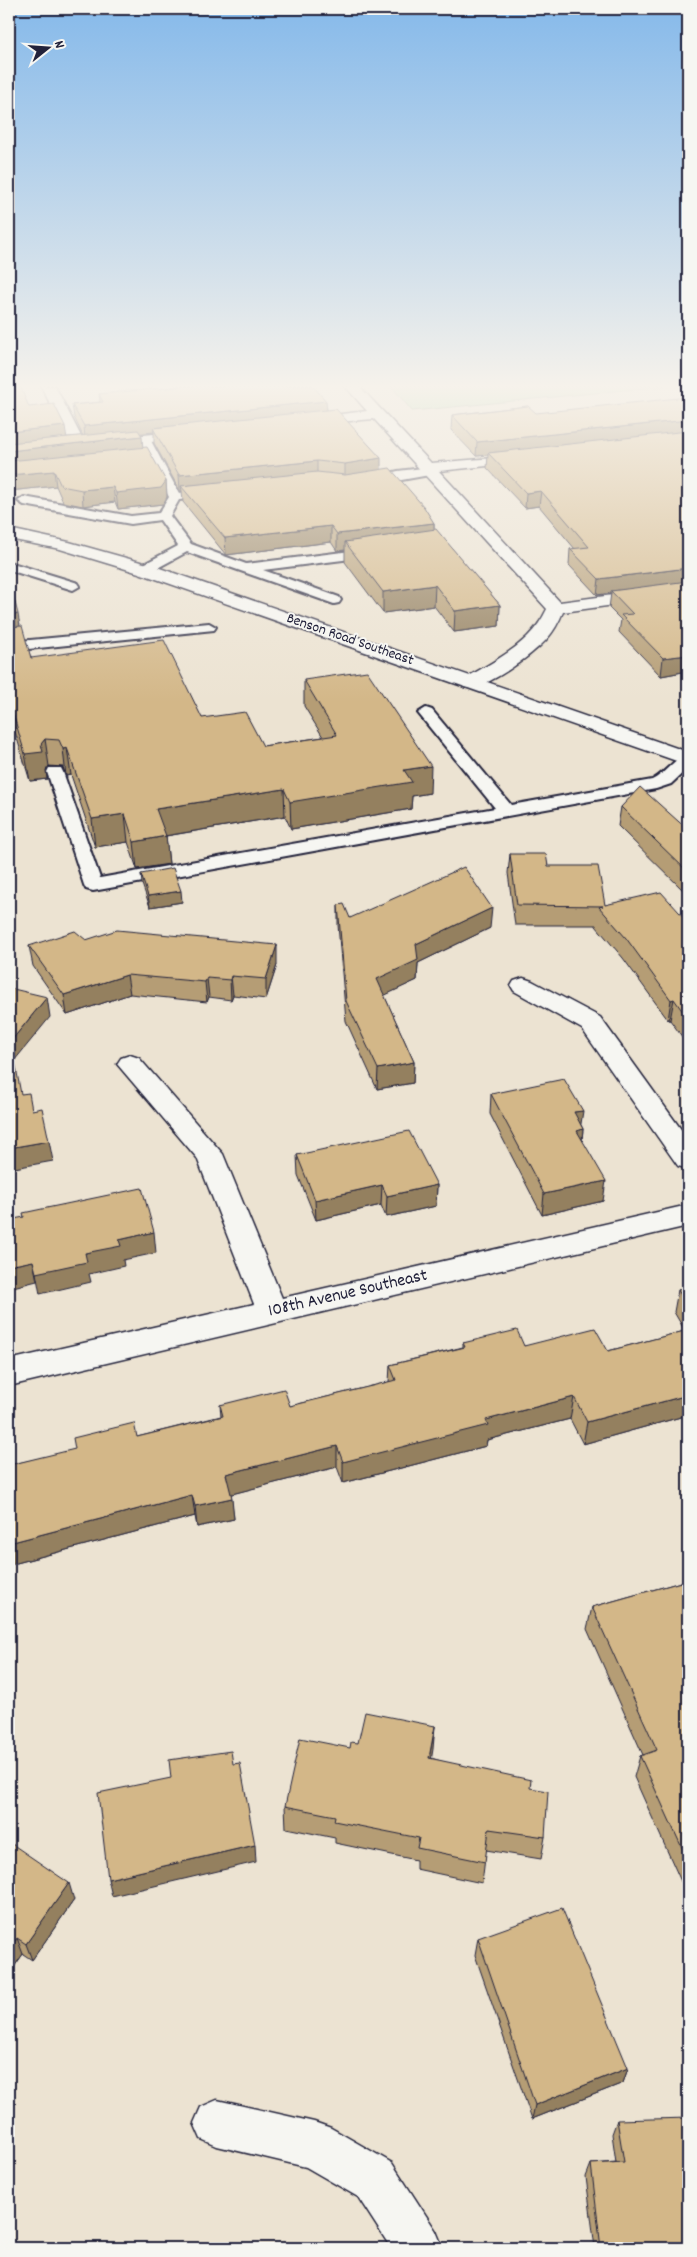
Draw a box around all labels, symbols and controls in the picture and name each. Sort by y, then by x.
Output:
north arrow [22,22,72,72]
text: N [48,39,69,51]
street label: Benson Road Southeast [283,608,417,672]
street label: 108th Avenue Southeast [266,1263,430,1324]

